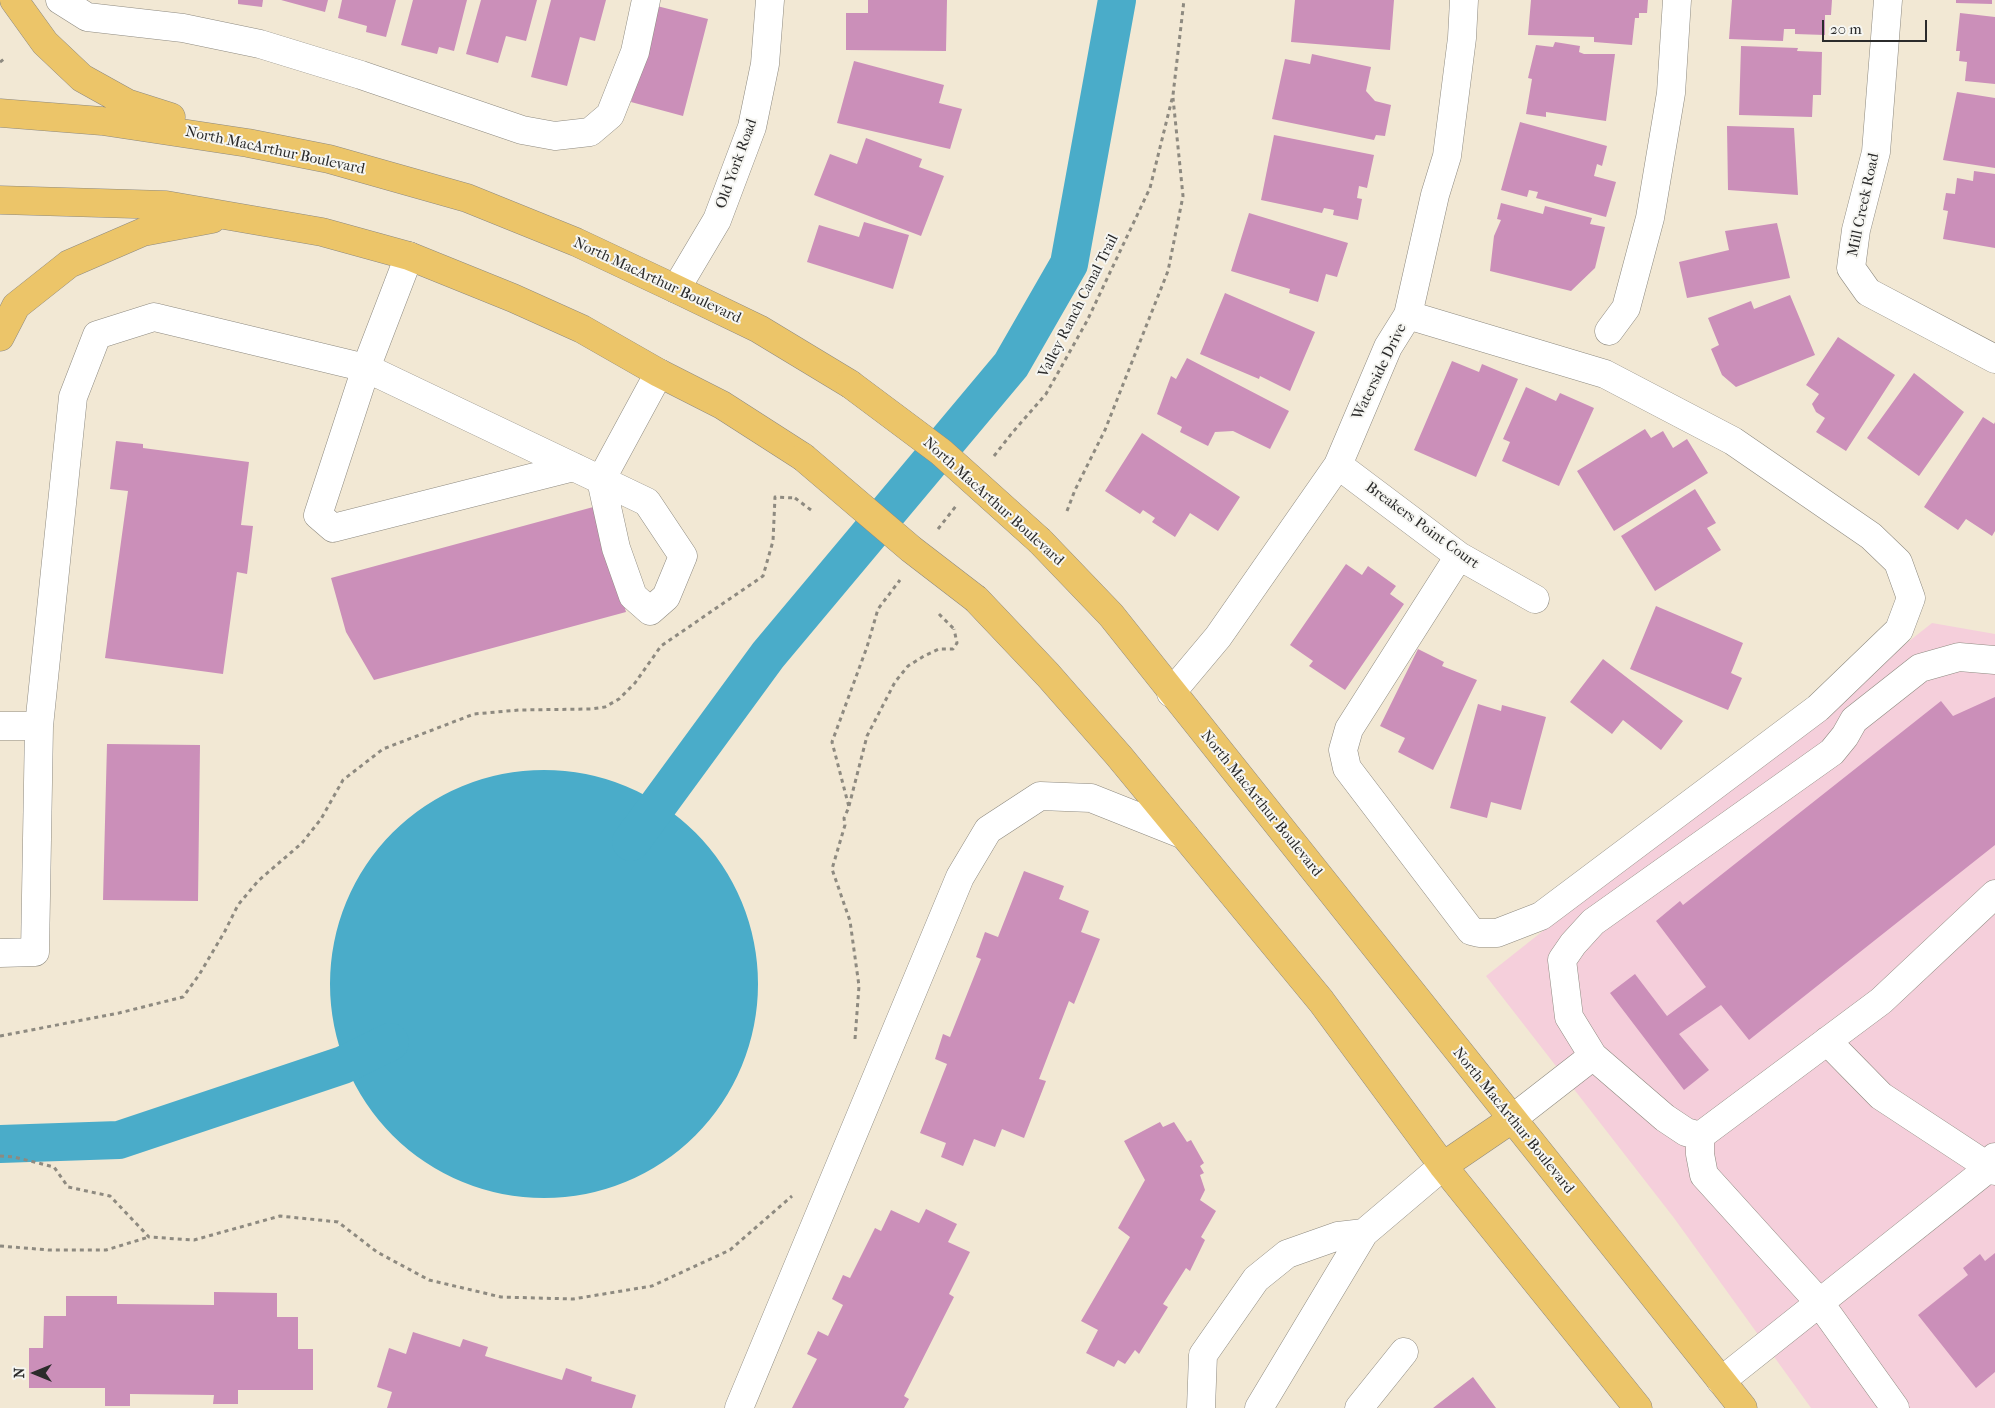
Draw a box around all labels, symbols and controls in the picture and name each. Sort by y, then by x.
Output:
scale bar [1825,10,1930,42]
text: 20 m [1830,20,1862,38]
street label: Old York Road [712,117,762,211]
street label: North MacArthur Boulevard [184,123,366,179]
street label: Mill Creek Road [1844,152,1884,258]
street label: Valley Ranch Canal Trail [1035,231,1123,381]
street label: North MacArthur Boulevard [570,234,744,328]
street label: Waterside Drive [1349,321,1411,423]
street label: North MacArthur Boulevard [919,434,1067,570]
street label: Breakers Point Court [1362,479,1482,573]
street label: North MacArthur Boulevard [1196,727,1326,881]
street label: North MacArthur Boulevard [1448,1044,1578,1198]
north arrow [10,1348,60,1398]
text: N [11,1368,28,1378]

